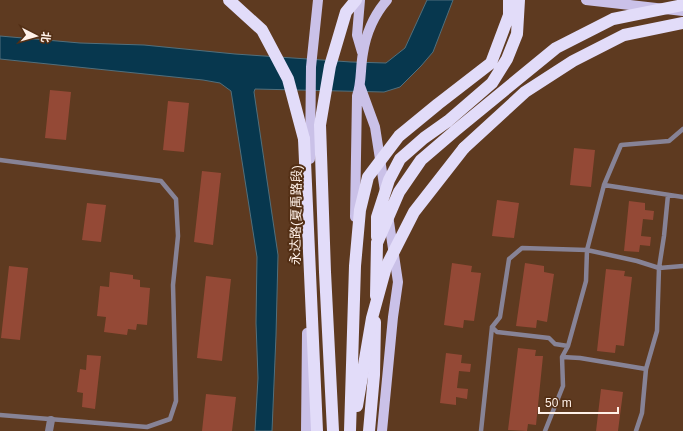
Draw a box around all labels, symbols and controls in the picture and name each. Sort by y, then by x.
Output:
north arrow [16,16,56,56]
text: 北 [39,31,52,43]
street label: 永达路(夏禹路段) [288,165,304,265]
scale bar [539,389,618,415]
text: 50 m [545,396,572,410]

